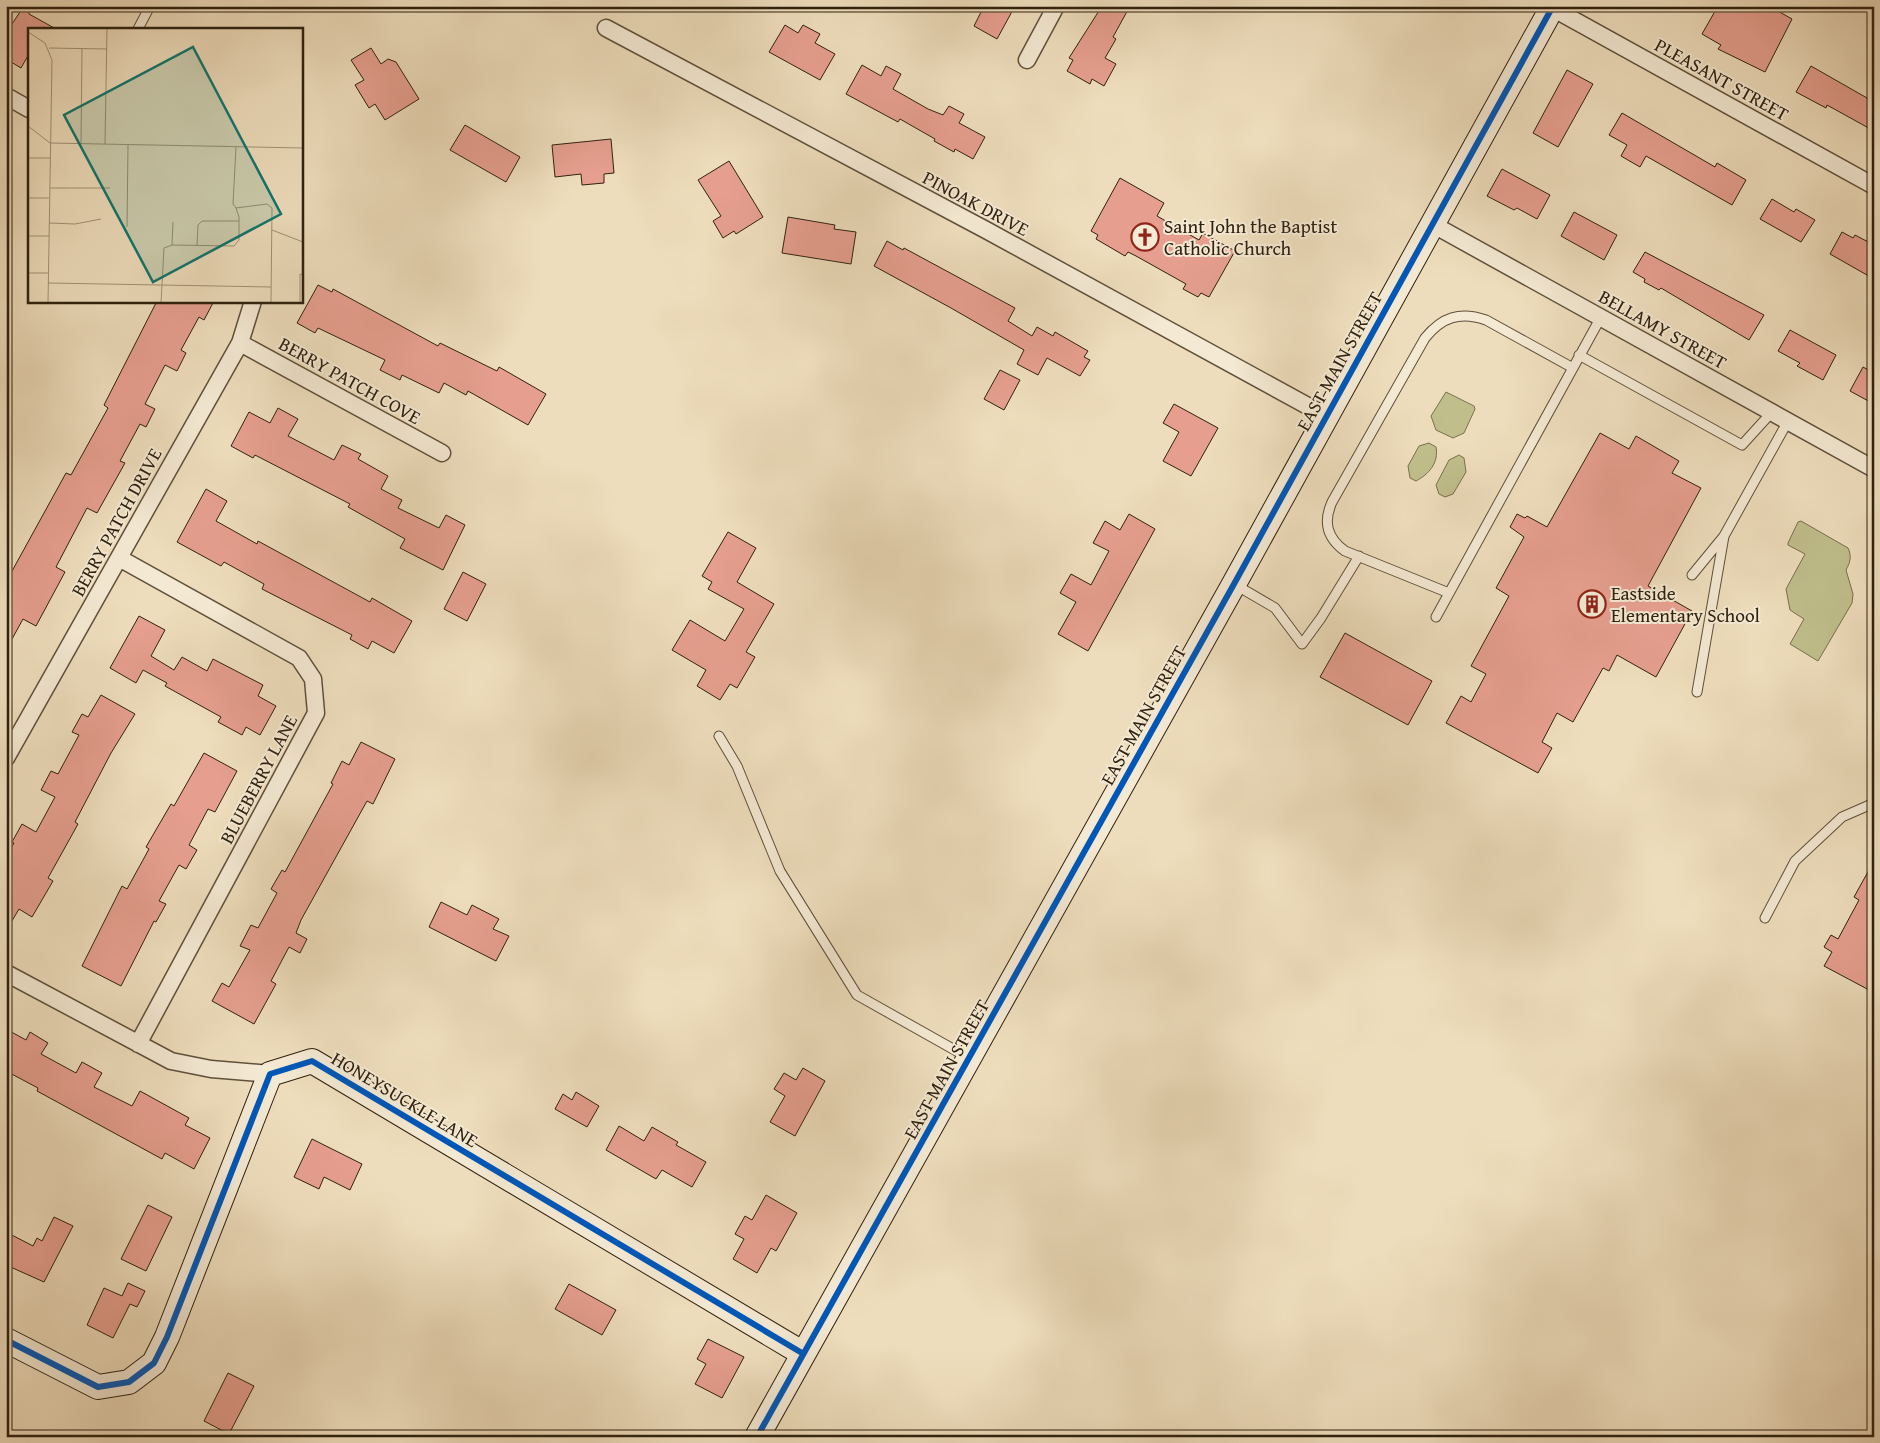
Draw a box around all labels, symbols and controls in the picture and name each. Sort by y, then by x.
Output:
inset map [28,28,302,302]
street label: PLEASANT STREET [1650,31,1794,128]
street label: PINOAK DRIVE [918,163,1034,243]
place label: Saint John the Baptist Catholic Church [1164,212,1337,262]
church icon: Saint John the Baptist Catholic Church [1130,222,1160,252]
street label: BELLAMY STREET [1594,282,1732,376]
street label: EAST MAIN STREET [1289,286,1389,436]
street label: BERRY PATCH COVE [274,329,427,431]
street label: BERRY PATCH DRIVE [64,442,169,601]
place label: Eastside Elementary School [1611,579,1760,629]
building icon: Eastside Elementary School [1577,589,1607,619]
street label: EAST MAIN STREET [1093,640,1193,790]
street label: BLUEBERRY LANE [212,709,304,849]
street label: EAST MAIN STREET [896,994,996,1144]
street label: HONEYSUCKLE LANE [326,1044,484,1154]

